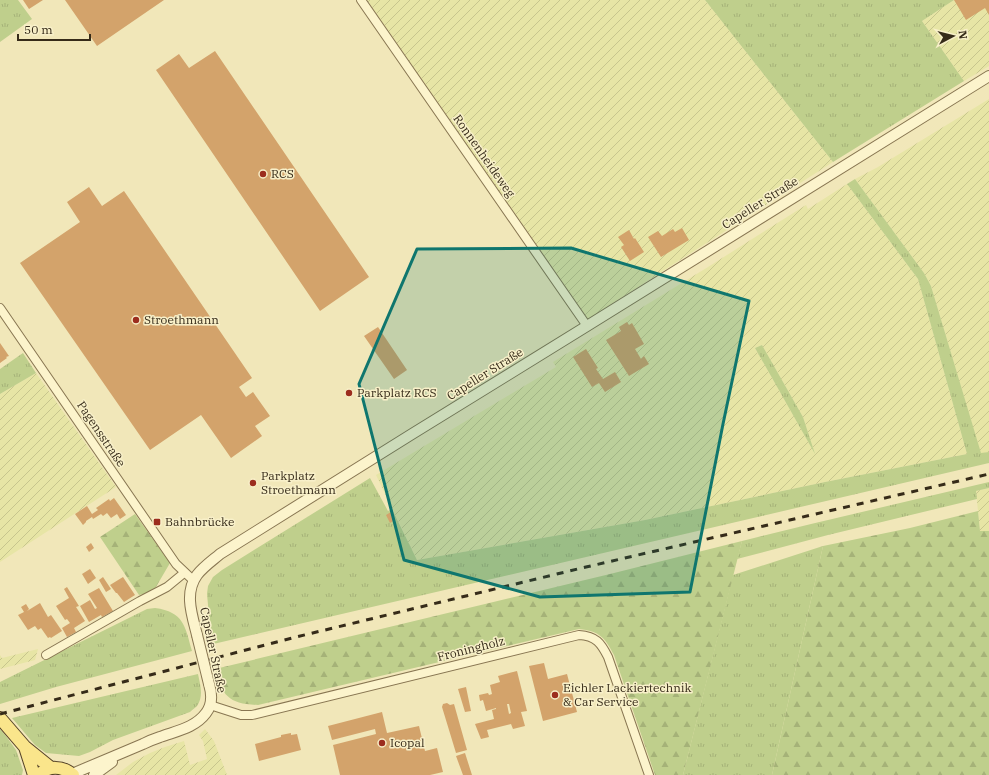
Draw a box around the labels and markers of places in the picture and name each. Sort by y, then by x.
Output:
place label: RCS [271,166,294,181]
marker: RCS [258,169,268,179]
place label: Stroethmann [144,312,219,327]
marker: Stroethmann [131,315,141,325]
place label: Parkplatz RCS [357,385,437,400]
marker: Parkplatz RCS [344,388,354,398]
place label: Parkplatz Stroethmann [261,468,336,497]
marker: Parkplatz Stroethmann [248,478,258,488]
place label: Bahnbrücke [165,514,234,529]
marker: Bahnbrücke [152,517,162,527]
place label: Eichler Lackiertechnik & Car Service [563,680,692,709]
marker: Eichler Lackiertechnik & Car Service [550,690,560,700]
place label: Icopal [390,735,425,750]
marker: Icopal [377,738,387,748]

